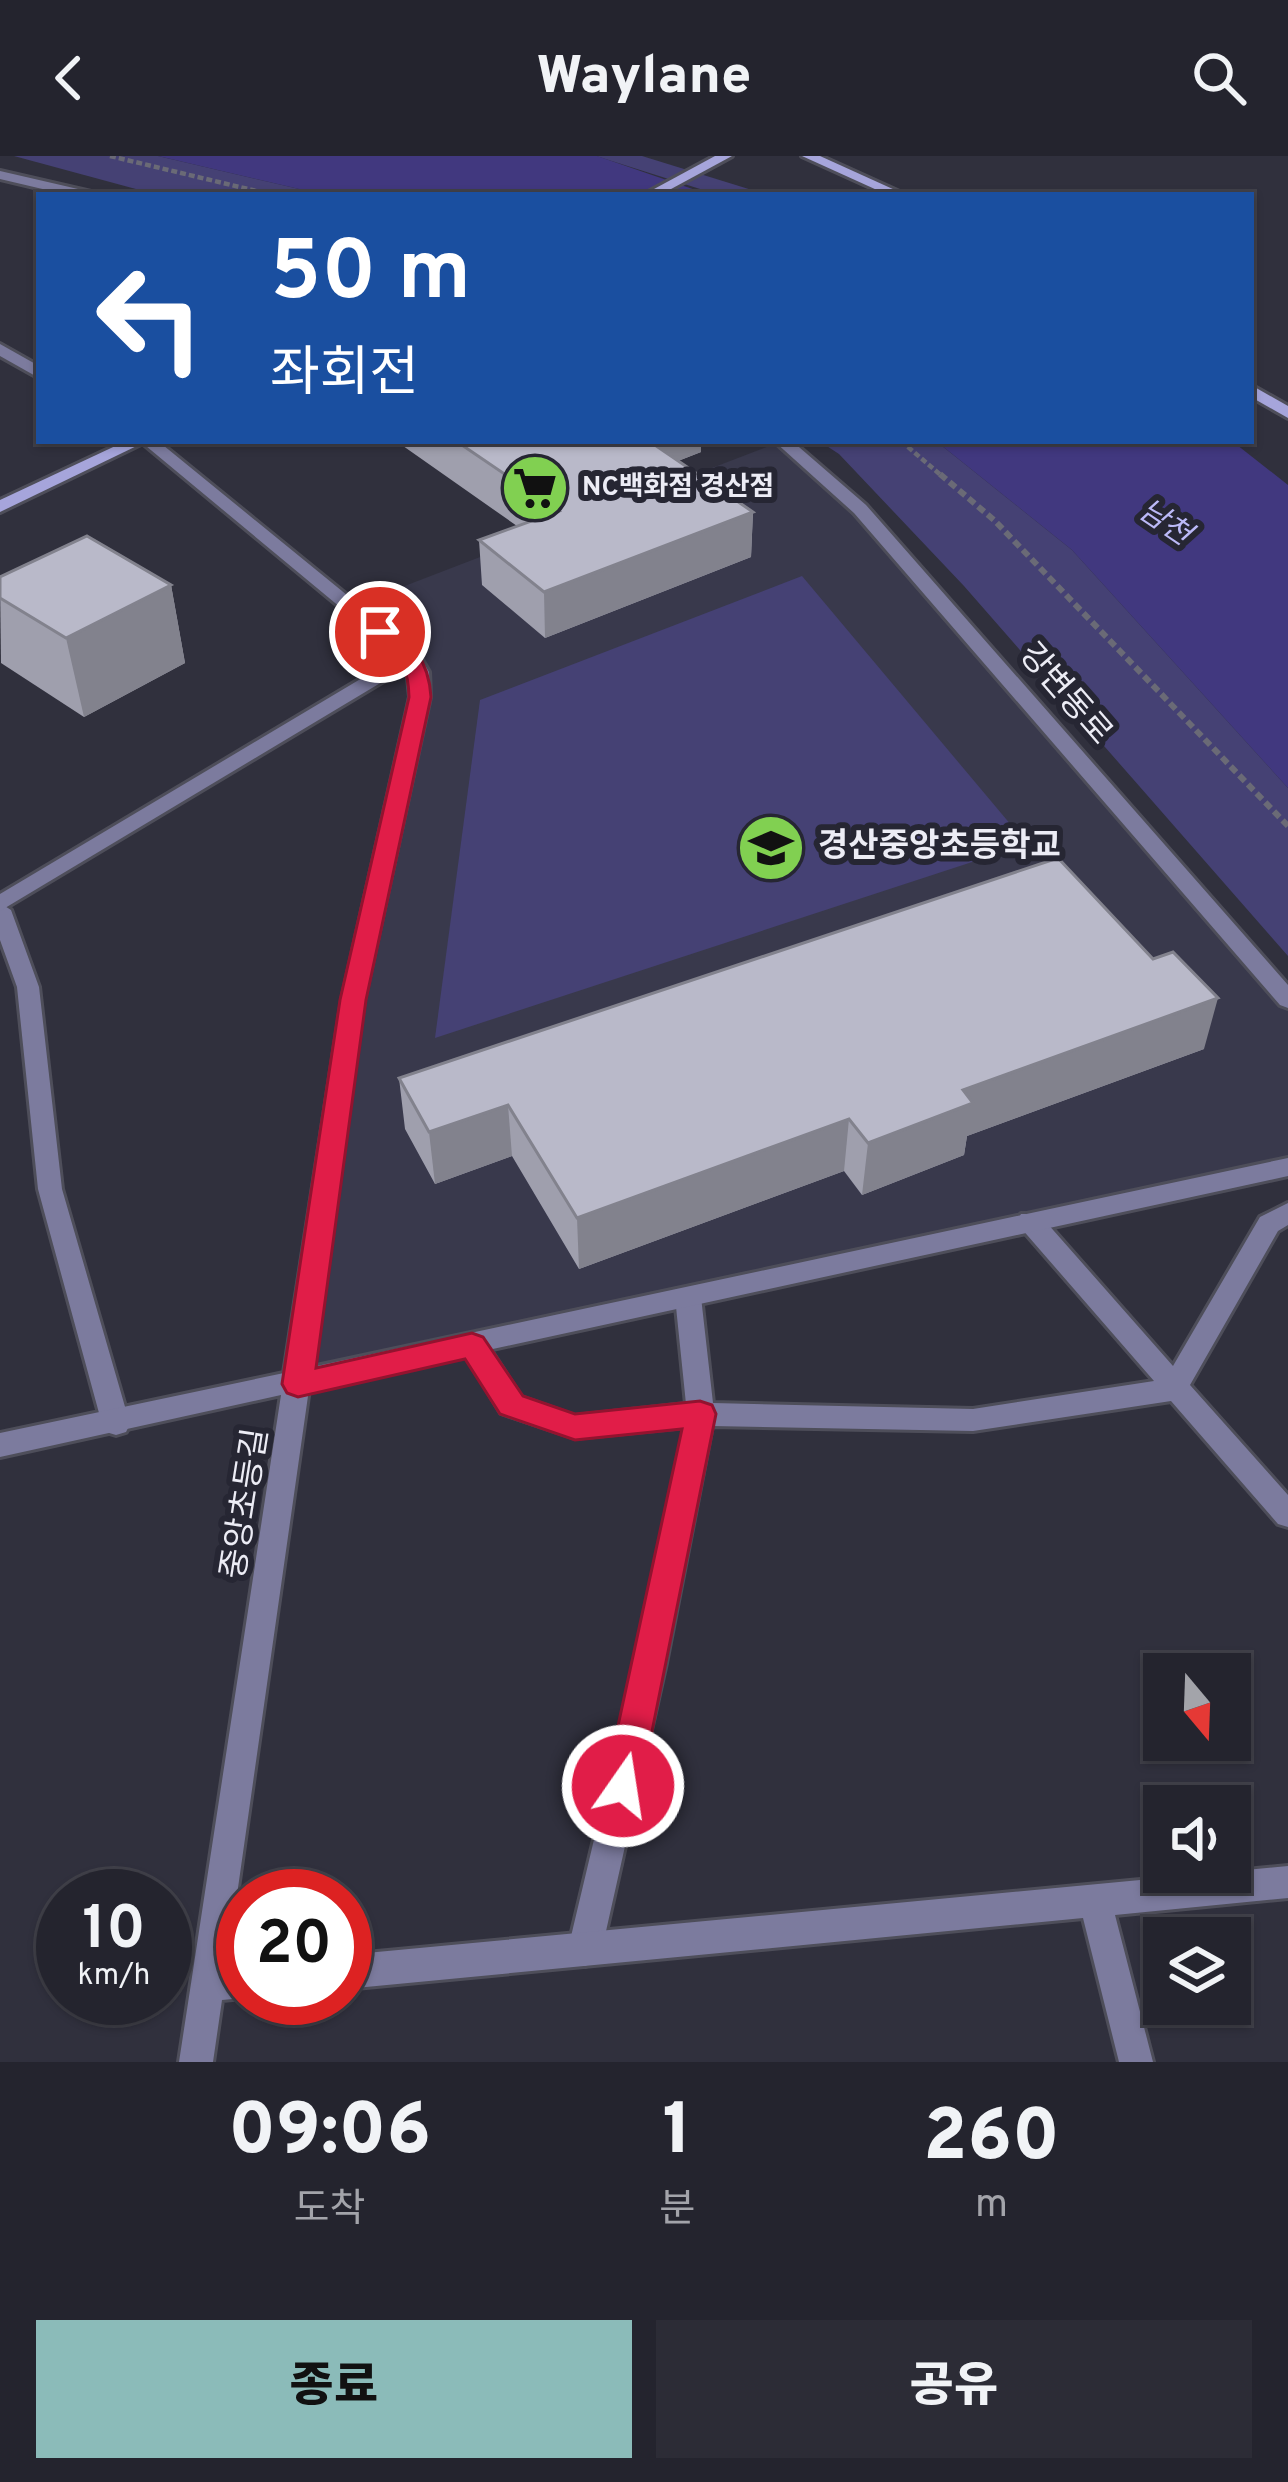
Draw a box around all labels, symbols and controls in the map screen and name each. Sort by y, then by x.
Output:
text: Waylane [537,44,751,113]
icon: back [36,45,102,111]
icon: search [1186,45,1252,111]
text: 50 m [270,223,471,329]
icon: left [72,240,228,396]
text: 좌회전 [270,342,419,411]
supermarket icon: NC백화점 경산점 [500,453,570,523]
place label: NC백화점 경산점 [582,471,774,505]
water label: 남천 [1131,493,1200,557]
pin [329,581,431,683]
icon: arrive [347,599,413,665]
street label: 강변동로 [1008,635,1120,755]
school or university icon: 경산중앙초등학교 [736,813,806,883]
place label: 경산중앙초등학교 [818,827,1061,869]
street label: 중앙초등길 [214,1426,280,1582]
north arrow [1143,1653,1251,1761]
map controls [1143,1653,1251,2025]
position arrow [560,1723,686,1849]
button: sound [1143,1785,1251,1893]
speed limit sign: 20 [216,1869,372,2025]
text: 10 [82,1894,146,1970]
button: layers [1143,1917,1251,2025]
text: km/h [78,1958,150,1995]
text: 09:06 [228,2088,431,2180]
text: 1 [662,2088,692,2180]
text: 260 [923,2094,1060,2186]
text: m [975,2182,1008,2231]
text: 도착 [294,2187,365,2236]
text: 분 [659,2187,695,2236]
button: 종료 [36,2320,632,2458]
button: 공유 [656,2320,1252,2458]

